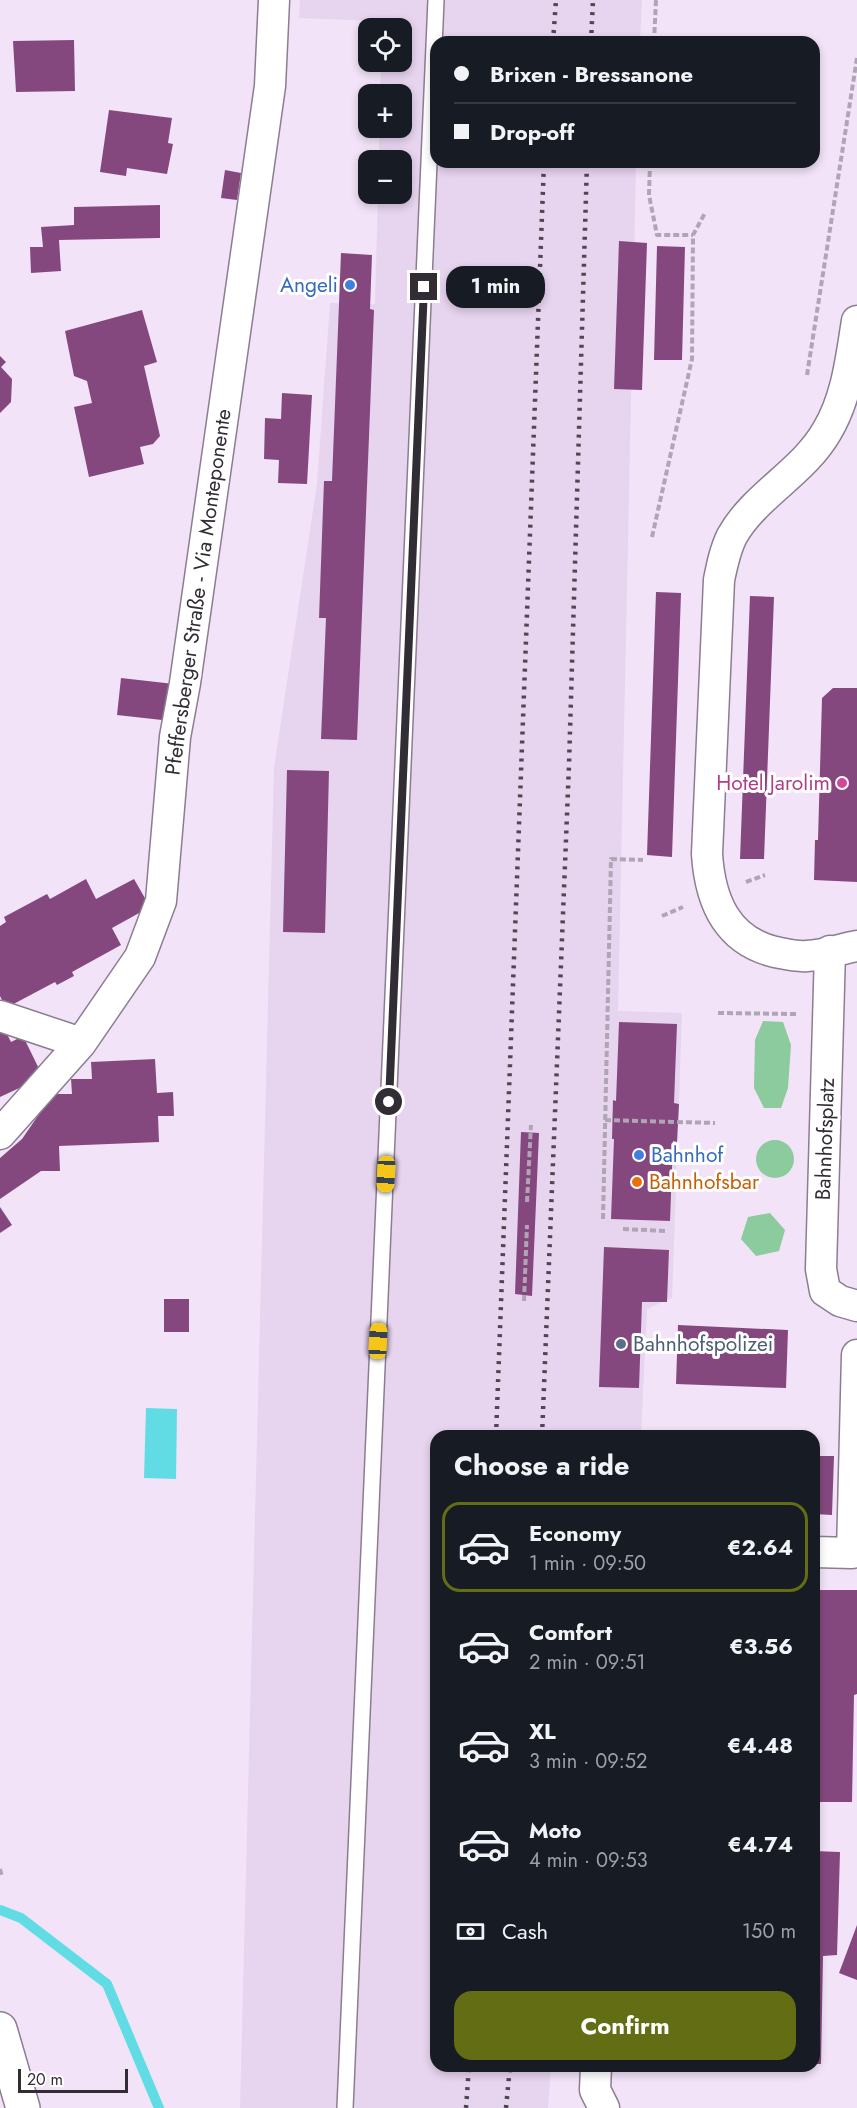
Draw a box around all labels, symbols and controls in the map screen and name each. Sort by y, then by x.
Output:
map controls [358,18,412,204]
button: locate [358,18,412,72]
text: Brixen - Bressanone [490,58,693,90]
button: + [358,84,412,138]
text: Drop-off [490,116,574,148]
button: − [358,150,412,204]
callout: 1 min [445,266,544,308]
place label: Angeli [280,270,338,300]
text: 1 min [471,272,520,301]
route end [410,273,437,300]
marker: Angeli [343,278,357,292]
street label: Pfeffersberger Straße - Via Monteponente [157,407,239,777]
place label: Hotel Jarolim [716,768,830,798]
marker: Hotel Jarolim [835,776,849,790]
street label: Bahnhofsplatz [808,1077,842,1201]
route start [375,1088,402,1115]
place label: Bahnhof [651,1140,724,1170]
marker: Bahnhof [632,1148,646,1162]
car [376,1156,396,1192]
place label: Bahnhofsbar [649,1167,760,1197]
marker: Bahnhofsbar [630,1175,644,1189]
car [368,1323,388,1359]
place label: Bahnhofspolizei [633,1329,773,1359]
marker: Bahnhofspolizei [614,1337,628,1351]
text: Choose a ride [454,1446,629,1485]
text: Economy [529,1517,621,1549]
icon: car [457,1520,511,1574]
text: €2.64 [727,1531,793,1563]
text: 1 min · 09:50 [529,1549,646,1578]
text: Comfort [529,1616,612,1648]
icon: car [457,1619,511,1673]
text: €3.56 [729,1630,793,1662]
text: 2 min · 09:51 [529,1648,645,1677]
text: XL [529,1715,556,1747]
icon: car [457,1718,511,1772]
text: €4.48 [727,1729,793,1761]
text: 3 min · 09:52 [529,1747,647,1776]
text: Moto [529,1814,582,1846]
icon: car [457,1817,511,1871]
text: €4.74 [728,1828,793,1860]
text: 4 min · 09:53 [529,1846,648,1875]
icon: cash [454,1915,487,1948]
text: Cash [502,1915,548,1947]
text: 150 m [742,1917,796,1946]
button: Confirm [454,1991,796,2060]
scale bar [18,2066,128,2094]
text: 20 m [27,2068,63,2091]

